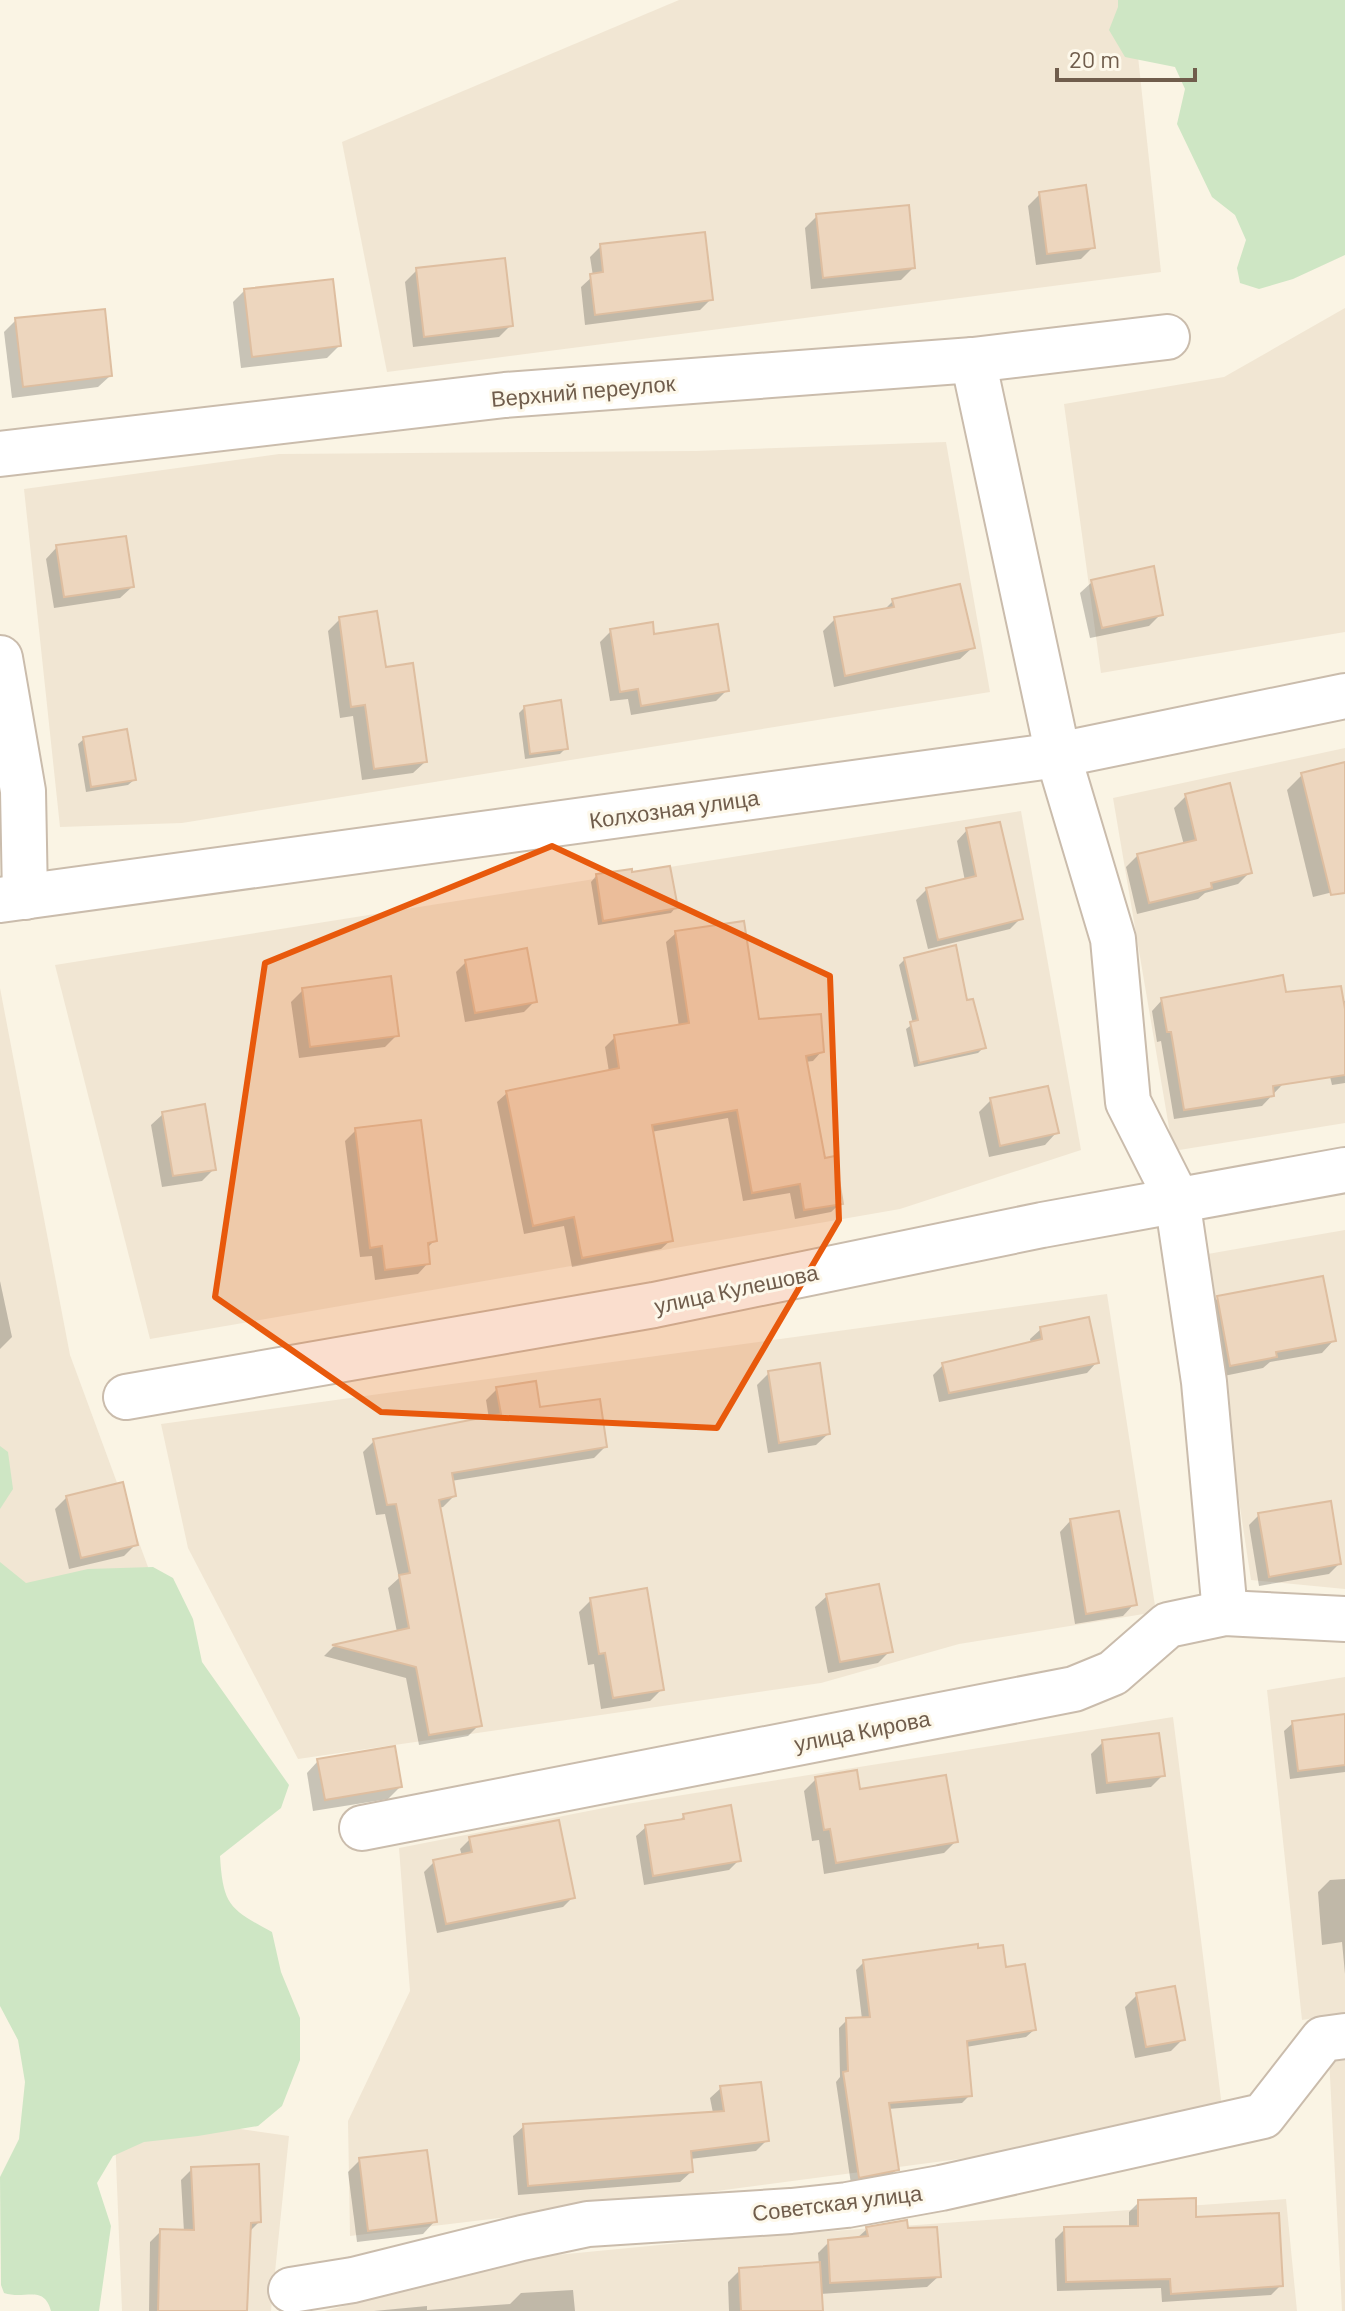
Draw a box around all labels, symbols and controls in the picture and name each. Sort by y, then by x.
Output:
scale bar [1057,32,1195,82]
text: 20 m [1069,44,1120,73]
street label: Верхний переулок [490,369,677,412]
street label: Колхозная улица [587,783,762,834]
street label: улица Кулешова [652,1258,821,1319]
street label: улица Кирова [792,1704,933,1757]
street label: Советская улица [751,2179,924,2226]

